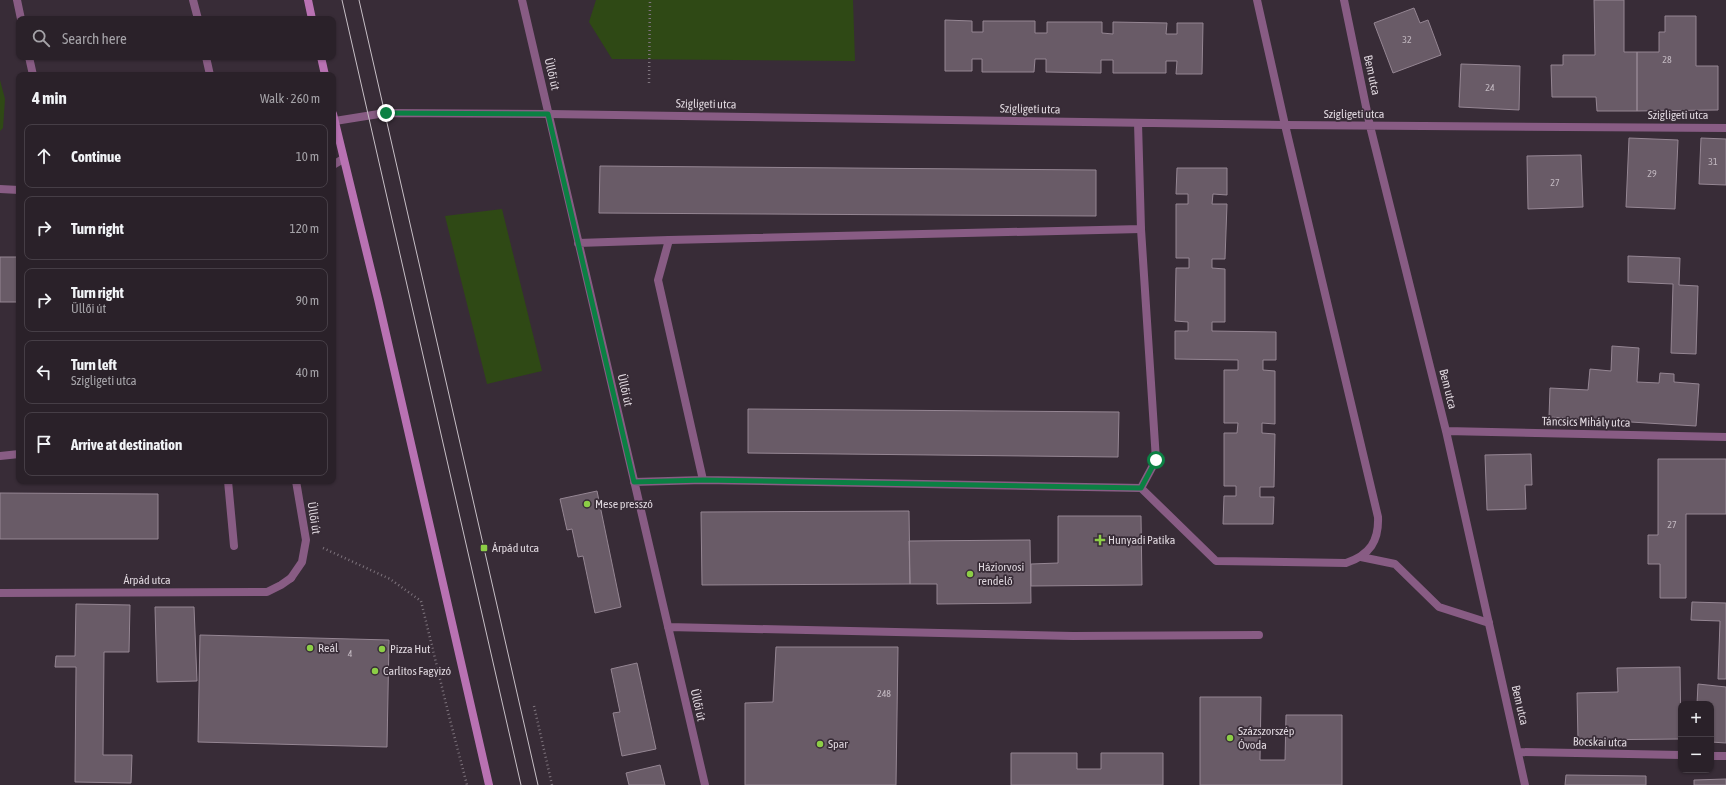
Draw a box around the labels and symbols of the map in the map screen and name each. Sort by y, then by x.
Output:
house number: 32 [1402,34,1412,45]
street label: Bem utca [1361,54,1383,96]
house number: 28 [1662,54,1672,65]
street label: Üllői út [542,57,563,92]
house number: 24 [1485,82,1495,93]
street label: Szigligeti utca [676,96,736,112]
street label: Szigligeti utca [1000,101,1060,117]
route end [377,104,395,122]
street label: Szigligeti utca [1324,107,1384,121]
street label: Szigligeti utca [1648,108,1708,122]
house number: 31 [1708,156,1718,167]
house number: 29 [1647,168,1657,179]
house number: 27 [1550,177,1560,188]
street label: Bem utca [1436,368,1460,410]
street label: Üllői út [615,373,636,408]
street label: Táncsics Mihály utca [1542,414,1630,430]
route start [1147,451,1165,469]
place label: Mese presszó [595,497,653,511]
marker: Mese presszó [582,499,592,509]
street label: Üllői út [305,501,324,536]
house number: 27 [1667,519,1677,530]
place label: Hunyadi Patika [1108,533,1175,547]
marker: Hunyadi Patika [1095,535,1105,545]
place label: Árpád utca [492,541,539,555]
marker: Árpád utca [479,543,489,553]
place label: Háziorvosi rendelő [978,560,1024,588]
marker: Háziorvosi rendelő [965,569,975,579]
street label: Árpád utca [123,573,171,587]
place label: Reál [318,641,339,655]
place label: Pizza Hut [390,642,431,656]
marker: Reál [305,643,315,653]
marker: Pizza Hut [377,644,387,654]
house number: 4 [348,648,353,659]
place label: Carlitos Fagyizó [383,664,452,678]
marker: Carlitos Fagyizó [370,666,380,676]
street label: Bem utca [1509,684,1531,726]
street label: Üllői út [688,688,709,723]
house number: 248 [877,688,891,699]
place label: Százszorszép Óvoda [1238,724,1295,752]
marker: Százszorszép Óvoda [1225,733,1235,743]
street label: Bocskai utca [1573,735,1627,749]
place label: Spar [828,737,848,751]
marker: Spar [815,739,825,749]

